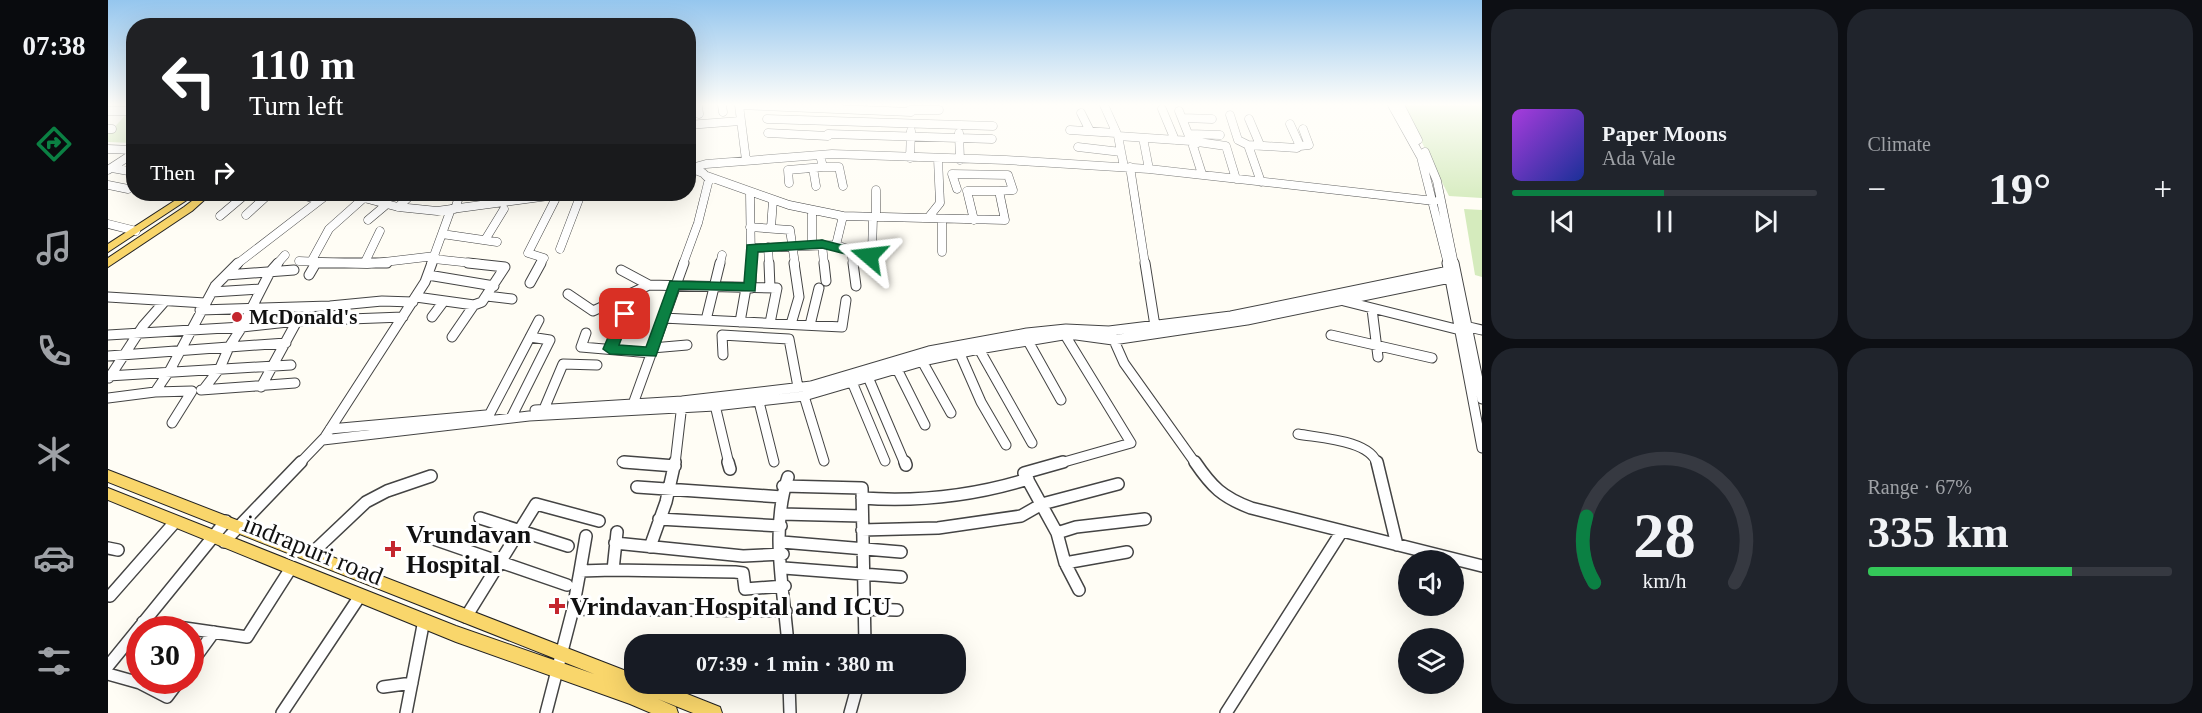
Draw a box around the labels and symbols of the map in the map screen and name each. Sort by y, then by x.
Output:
position arrow [837,224,901,288]
pin [599,288,650,339]
place label: McDonald's [249,305,358,329]
marker: McDonald's [230,310,244,324]
street label: indrapuri road [239,509,387,591]
place label: Vrundavan Hospital [406,520,532,579]
marker: Vrundavan Hospital [384,540,402,558]
place label: Vrindavan Hospital and ICU [570,592,891,621]
marker: Vrindavan Hospital and ICU [548,597,566,615]
speed limit sign: 30 [126,616,204,694]

